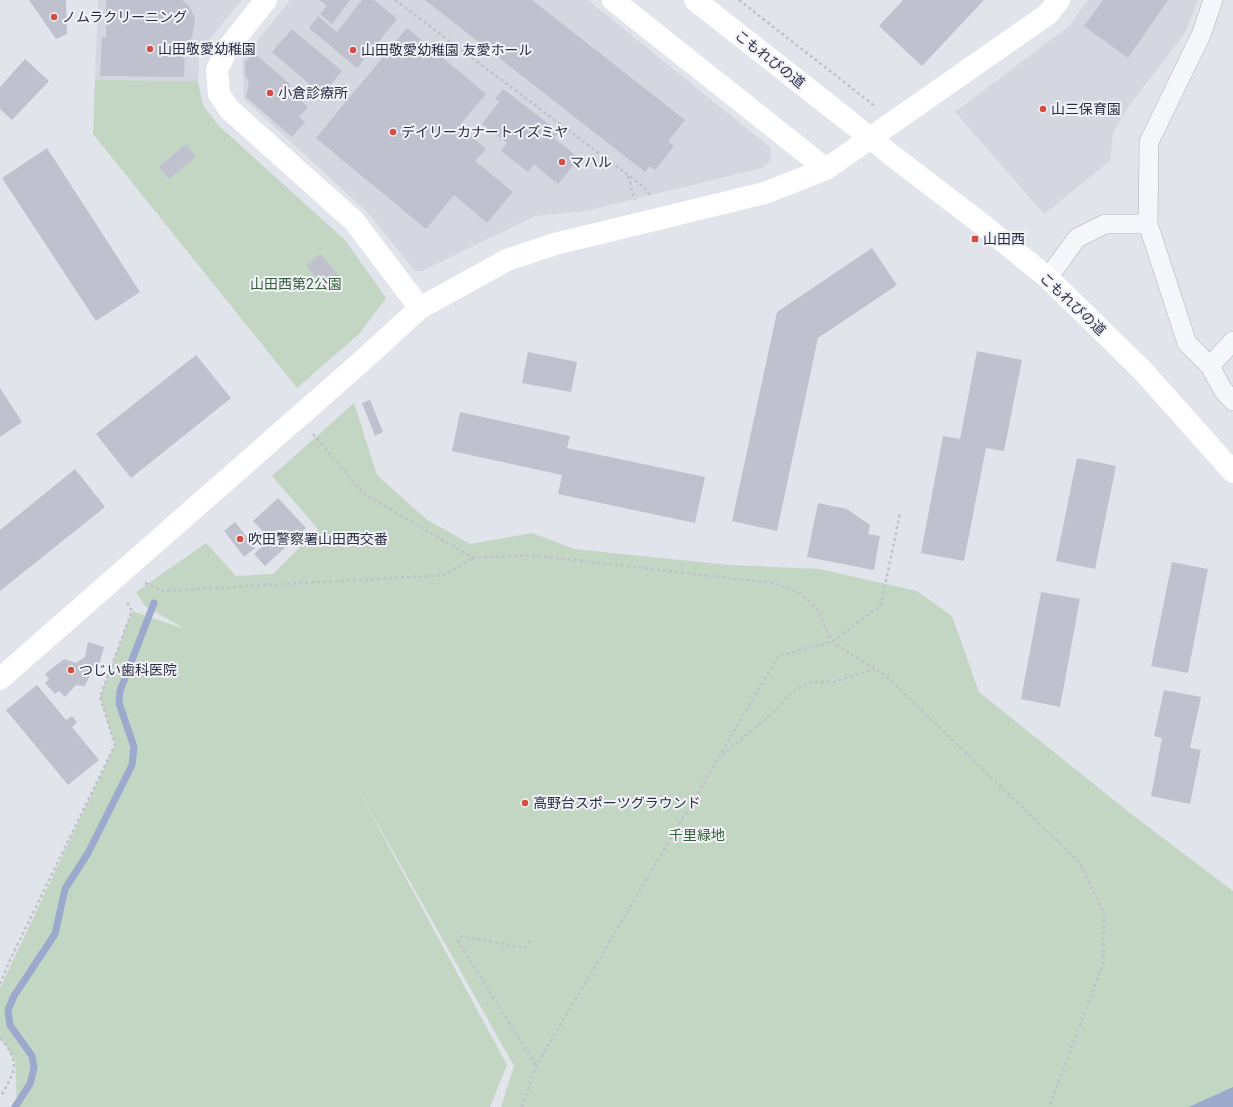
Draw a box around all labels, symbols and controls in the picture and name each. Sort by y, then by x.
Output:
place label: ノムラクリーニング [62,9,187,25]
marker: ノムラクリーニング [49,12,59,22]
street label: こもれびの道 [732,27,808,91]
place label: 山田敬愛幼稚園 [158,41,256,57]
place label: 山田敬愛幼稚園 友愛ホール [361,42,532,58]
marker: 山田敬愛幼稚園 [145,44,155,54]
marker: 山田敬愛幼稚園 友愛ホール [348,45,358,55]
place label: 小倉診療所 [278,85,348,101]
marker: 小倉診療所 [265,88,275,98]
place label: 山三保育園 [1051,101,1121,117]
marker: 山三保育園 [1038,104,1048,114]
place label: デイリーカナートイズミヤ [401,124,569,140]
marker: デイリーカナートイズミヤ [388,127,398,137]
place label: マハル [570,154,612,170]
marker: マハル [557,157,567,167]
place label: 山田西 [983,231,1025,247]
marker: 山田西 [970,234,980,244]
street label: こもれびの道 [1037,270,1109,338]
park label: 山田西第2公園 [250,276,342,292]
place label: 吹田警察署山田西交番 [248,531,388,547]
marker: 吹田警察署山田西交番 [235,534,245,544]
place label: つじい歯科医院 [79,662,177,678]
marker: つじい歯科医院 [66,665,76,675]
place label: 高野台スポーツグラウンド [533,795,701,811]
marker: 高野台スポーツグラウンド [520,798,530,808]
park label: 千里緑地 [669,827,725,843]

